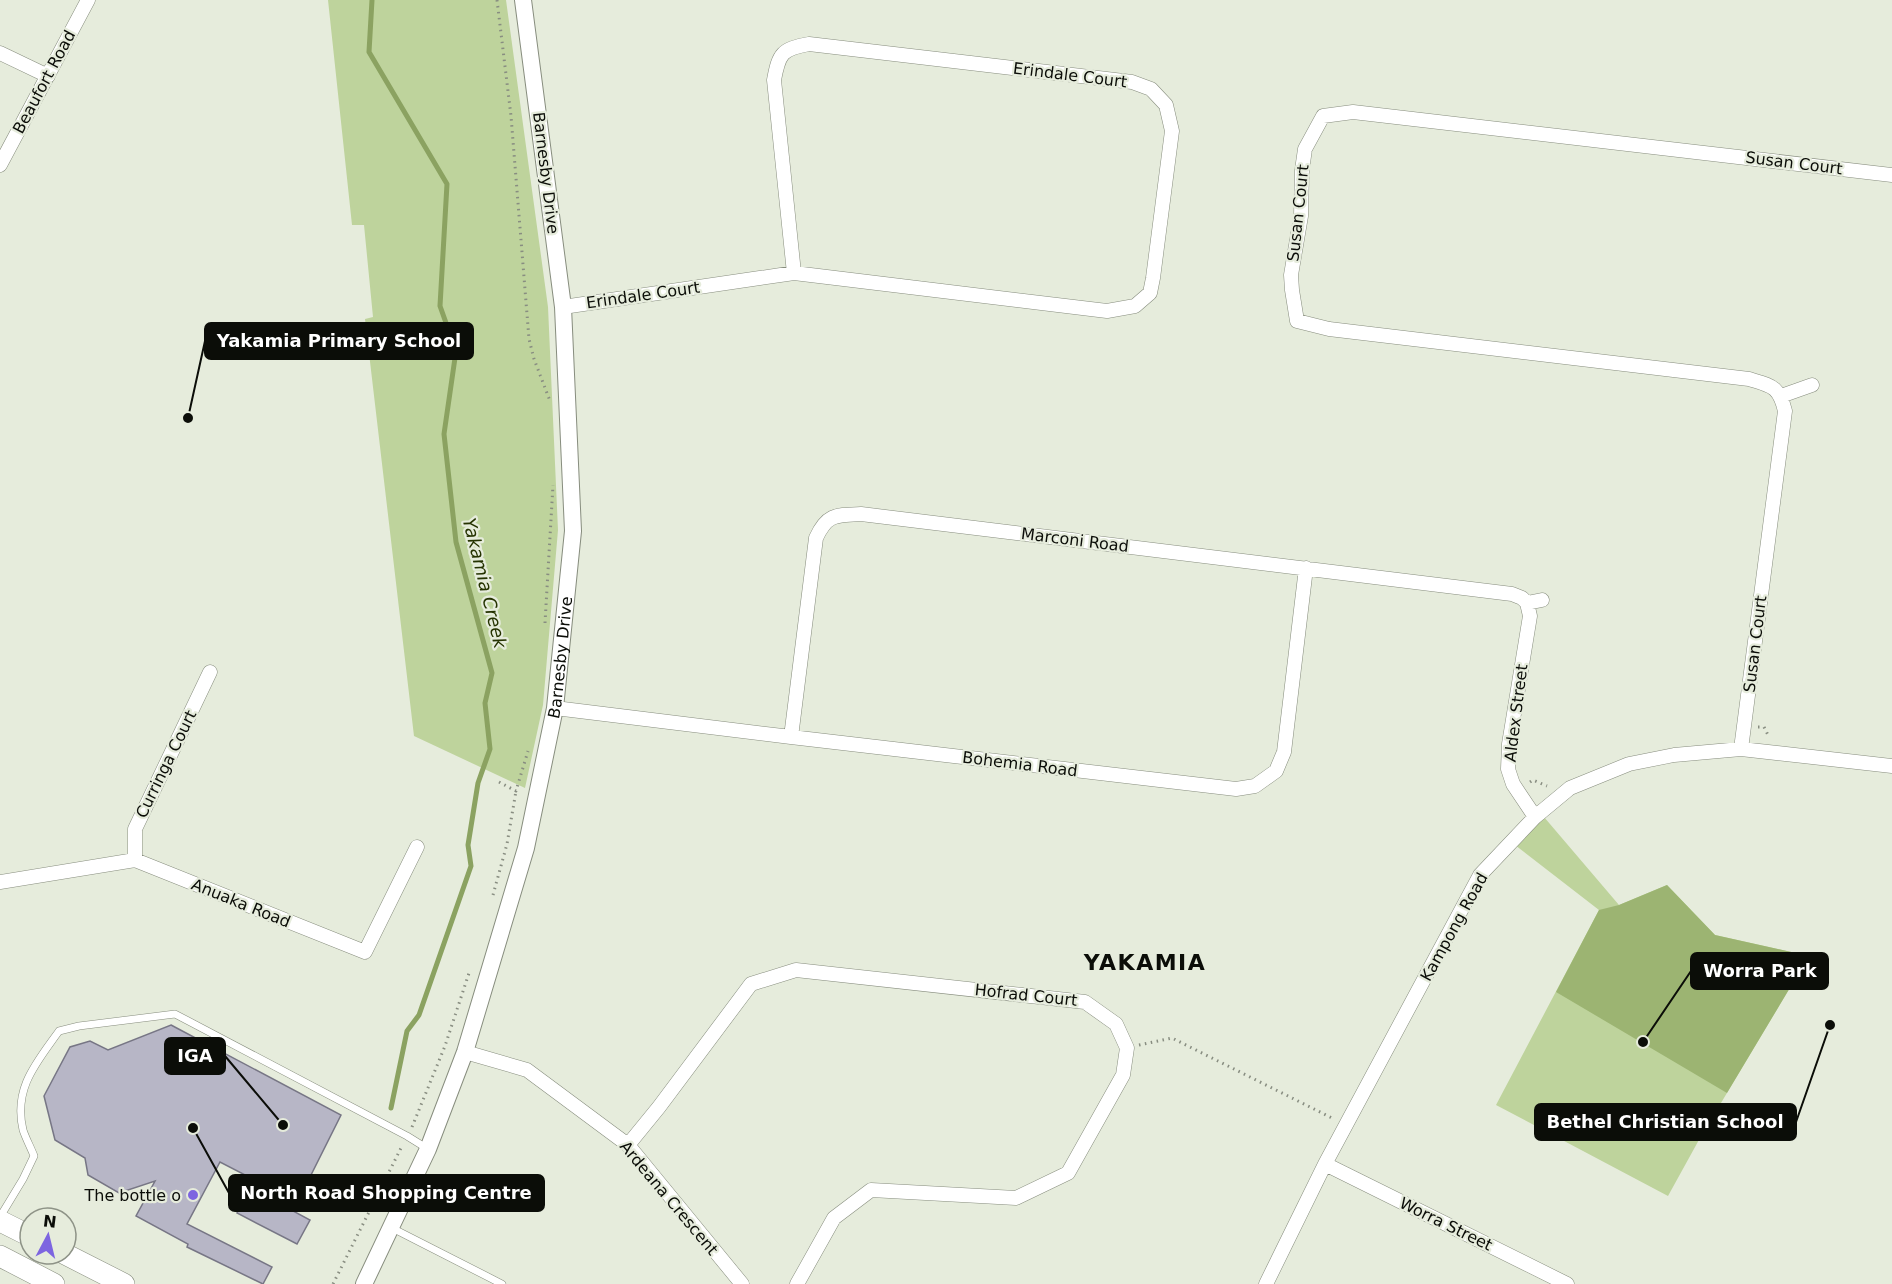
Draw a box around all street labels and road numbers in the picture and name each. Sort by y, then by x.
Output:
street label: Beaufort Road [9,27,79,137]
street label: Erindale Court [1012,59,1128,91]
street label: Barnesby Drive [529,111,563,235]
street label: Susan Court [1744,148,1844,178]
street label: Susan Court [1283,163,1313,263]
street label: Erindale Court [585,278,701,312]
street label: Marconi Road [1020,524,1130,556]
street label: Susan Court [1740,594,1770,694]
street label: Barnesby Drive [544,595,576,720]
street label: Aldex Street [1501,663,1531,763]
street label: Curringa Court [132,707,200,821]
street label: Bohemia Road [961,748,1079,780]
street label: Kampong Road [1416,869,1492,985]
street label: Anuaka Road [189,875,293,931]
street label: Hofrad Court [974,980,1078,1010]
street label: Ardeana Crescent [616,1137,722,1259]
street label: Worra Street [1396,1193,1496,1255]

